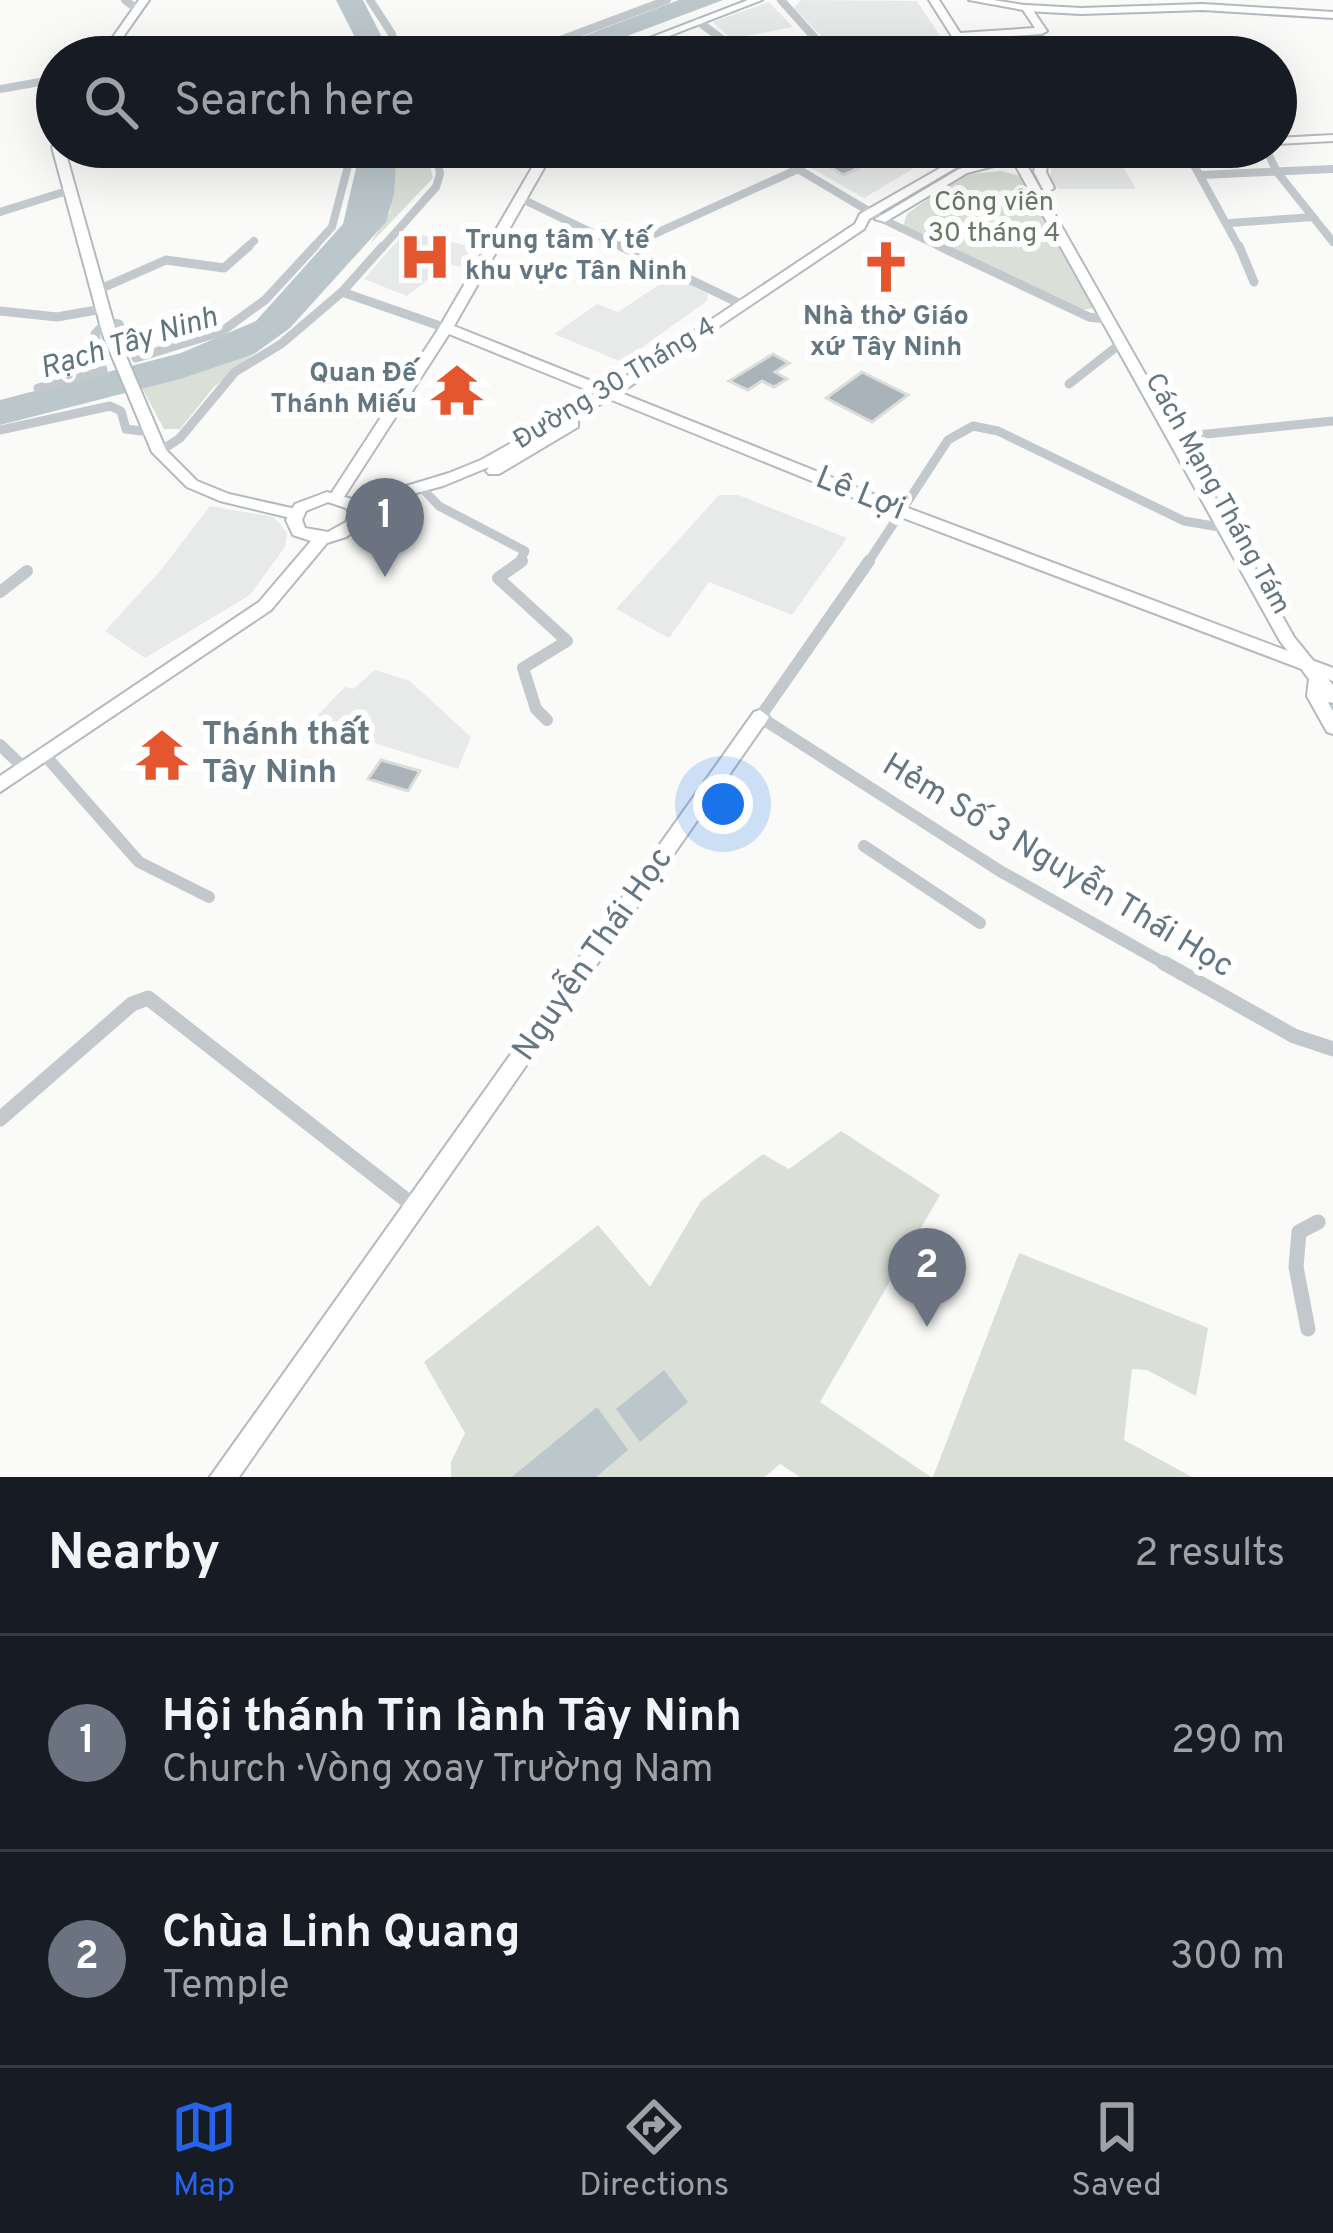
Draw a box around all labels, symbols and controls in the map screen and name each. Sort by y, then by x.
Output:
search box [36,36,1297,168]
icon: search [78,69,144,135]
text: Search here [174,74,414,131]
park label: Công viên 30 tháng 4 [928,186,1060,251]
place label: Trung tâm Y tế khu vực Tân Ninh [465,224,687,289]
hospital icon: Trung tâm Y tế khu vực Tân Ninh [396,228,454,286]
church icon: Nhà thờ Giáo xứ Tây Ninh [857,238,915,296]
water label: Rạch Tây Ninh [36,300,222,388]
place label: Nhà thờ Giáo xứ Tây Ninh [803,300,969,365]
street label: Đường 30 Tháng 4 [508,310,722,458]
place label: Quan Đế Thánh Miếu [270,357,421,422]
temple icon: Quan Đế Thánh Miếu [428,361,486,419]
street label: Cách Mạng Tháng Tám [1137,367,1297,621]
street label: Lê Lợi [809,458,911,532]
pin: 1 [346,478,424,577]
place label: Thánh thất Tây Ninh [202,715,370,795]
temple icon: Thánh thất Tây Ninh [133,726,191,784]
street label: Hẻm Số 3 Nguyễn Thái Học [874,744,1241,989]
your location [693,774,753,834]
street label: Nguyễn Thái Học [503,839,683,1070]
pin: 2 [888,1228,966,1327]
text: Nearby [48,1523,220,1588]
text: 2 results [1134,1531,1285,1580]
text: Hội thánh Tin lành Tây Ninh [162,1690,742,1747]
text: 1 [79,1718,95,1767]
text: 290 m [1171,1718,1285,1767]
text: Church · Vòng xoay Trường Nam [162,1747,714,1796]
text: Chùa Linh Quang [162,1906,521,1963]
text: 2 [75,1934,99,1983]
text: 300 m [1170,1934,1285,1983]
text: Temple [162,1963,289,2012]
tab: Map [171,2094,237,2208]
tab: Directions [579,2094,729,2208]
tab: Saved [1071,2094,1162,2208]

